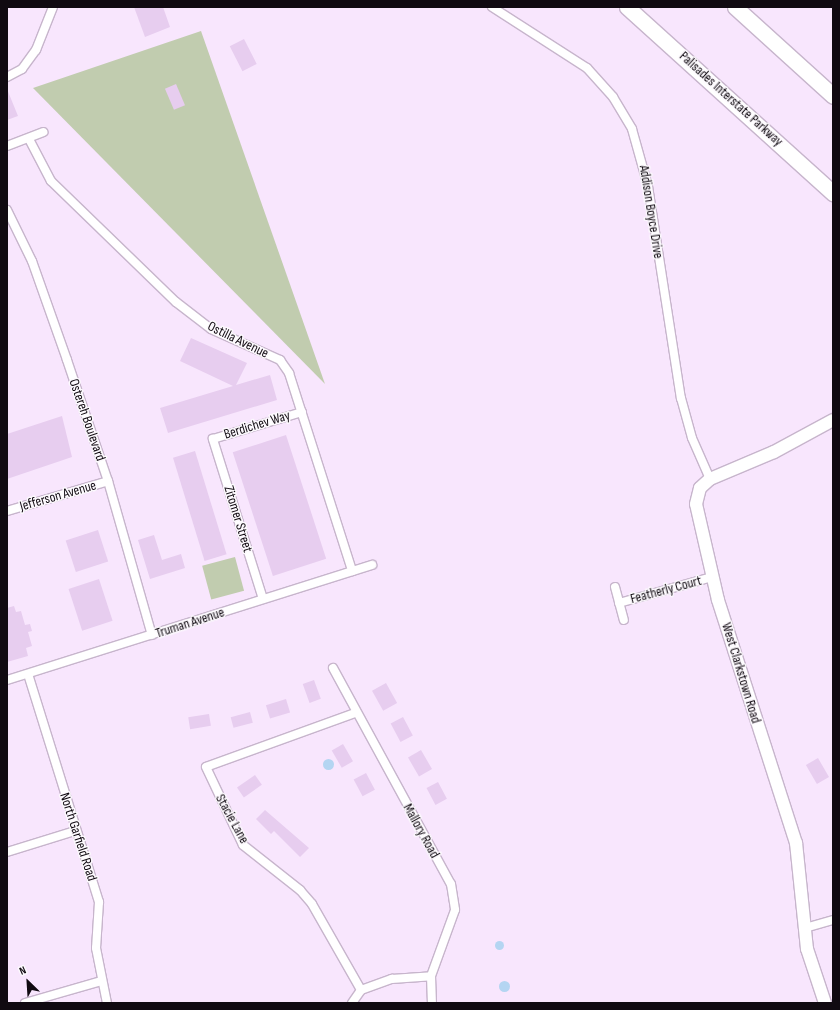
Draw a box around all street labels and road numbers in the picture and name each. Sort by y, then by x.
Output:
street label: Palisades Interstate Parkway [676,48,786,150]
street label: Addison Boyce Drive [635,164,667,260]
street label: Ostilla Avenue [205,318,271,362]
street label: Ostereh Boulevard [65,377,109,463]
street label: Berdichev Way [222,407,292,443]
street label: Jefferson Avenue [18,477,98,515]
street label: Zitomer Street [220,484,256,554]
street label: Featherly Court [629,572,703,608]
street label: Truman Avenue [153,604,227,642]
street label: West Clarkstown Road [718,621,764,725]
street label: North Garfield Road [56,791,100,883]
street label: Stacie Lane [212,791,252,847]
street label: Mallory Road [399,801,443,861]

